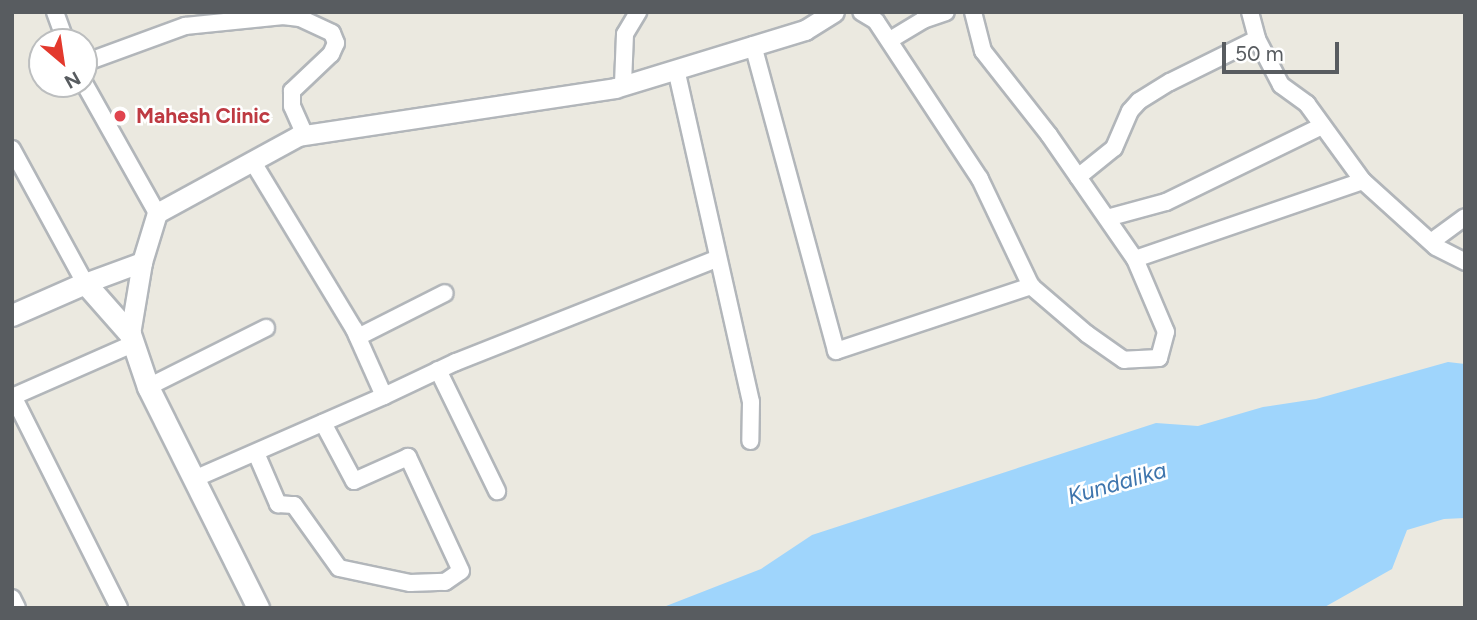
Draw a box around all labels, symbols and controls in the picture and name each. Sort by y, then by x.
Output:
north arrow [28,28,98,98]
scale bar [1225,28,1342,72]
text: 50 m [1235,41,1284,66]
text: N [60,66,84,94]
place label: Mahesh Clinic [136,103,270,129]
marker: Mahesh Clinic [110,106,130,126]
water label: Kundalika [1064,456,1170,510]

